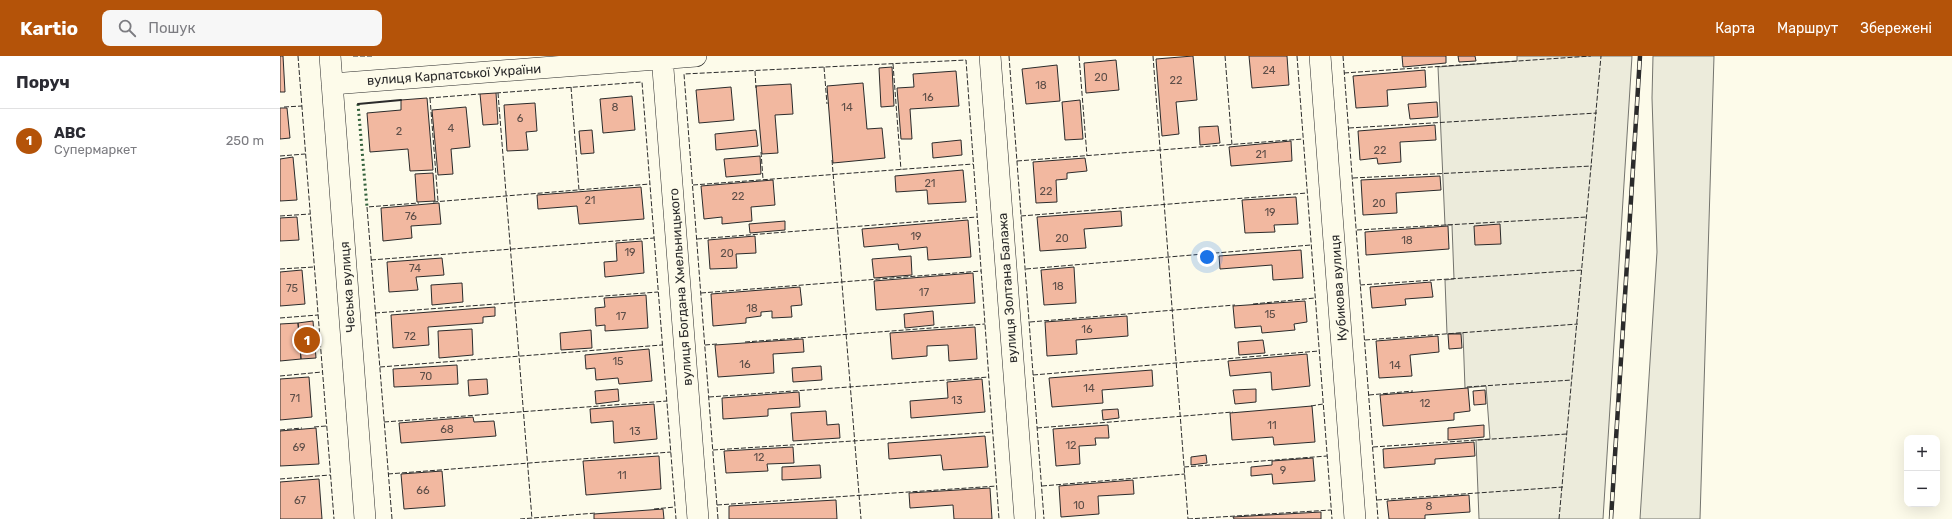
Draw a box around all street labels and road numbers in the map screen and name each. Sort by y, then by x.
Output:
street label: вулиця Карпатської України [366,61,542,88]
street label: вулиця Богдана Хмельницького [666,188,695,386]
street label: вулиця Золтана Балажа [995,212,1020,364]
street label: Кубикова вулиця [1327,234,1350,342]
street label: Чеська вулиця [337,241,358,333]

